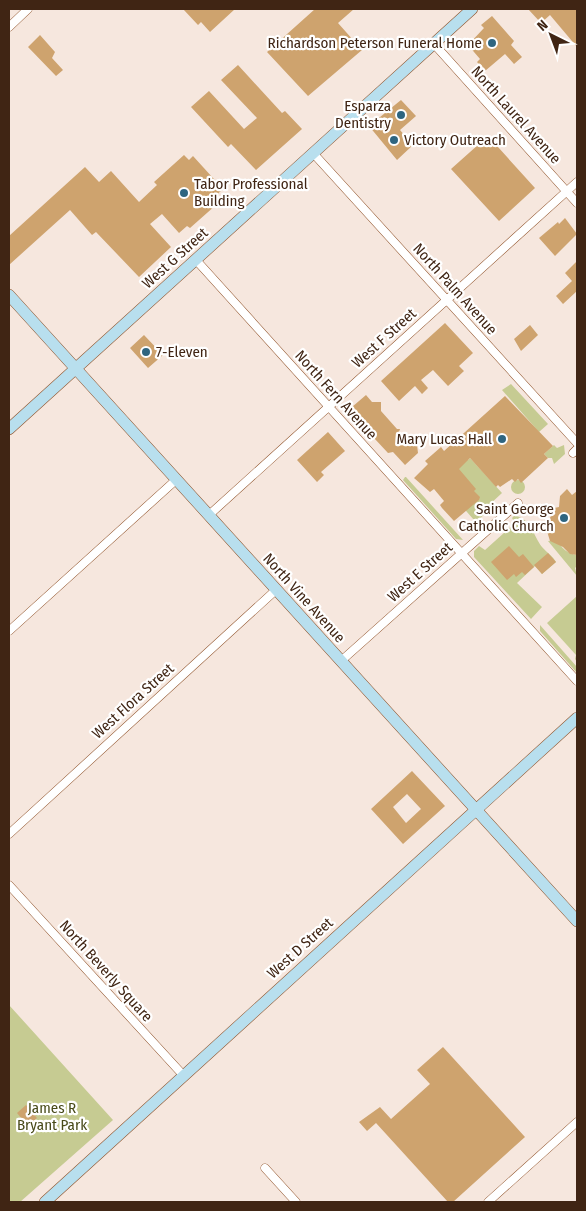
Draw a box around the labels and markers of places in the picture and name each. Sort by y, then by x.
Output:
place label: Richardson Peterson Funeral Home [268,34,482,52]
marker: Richardson Peterson Funeral Home [486,37,498,49]
place label: Esparza Dentistry [335,97,391,132]
marker: Esparza Dentistry [395,109,407,121]
place label: Victory Outreach [404,131,506,149]
marker: Victory Outreach [388,134,400,146]
place label: Tabor Professional Building [194,175,308,210]
marker: Tabor Professional Building [178,187,190,199]
place label: 7-Eleven [156,343,208,361]
marker: 7-Eleven [140,346,152,358]
place label: Mary Lucas Hall [397,430,492,448]
marker: Mary Lucas Hall [496,433,508,445]
place label: Saint George Catholic Church [458,500,554,535]
marker: Saint George Catholic Church [558,512,570,524]

